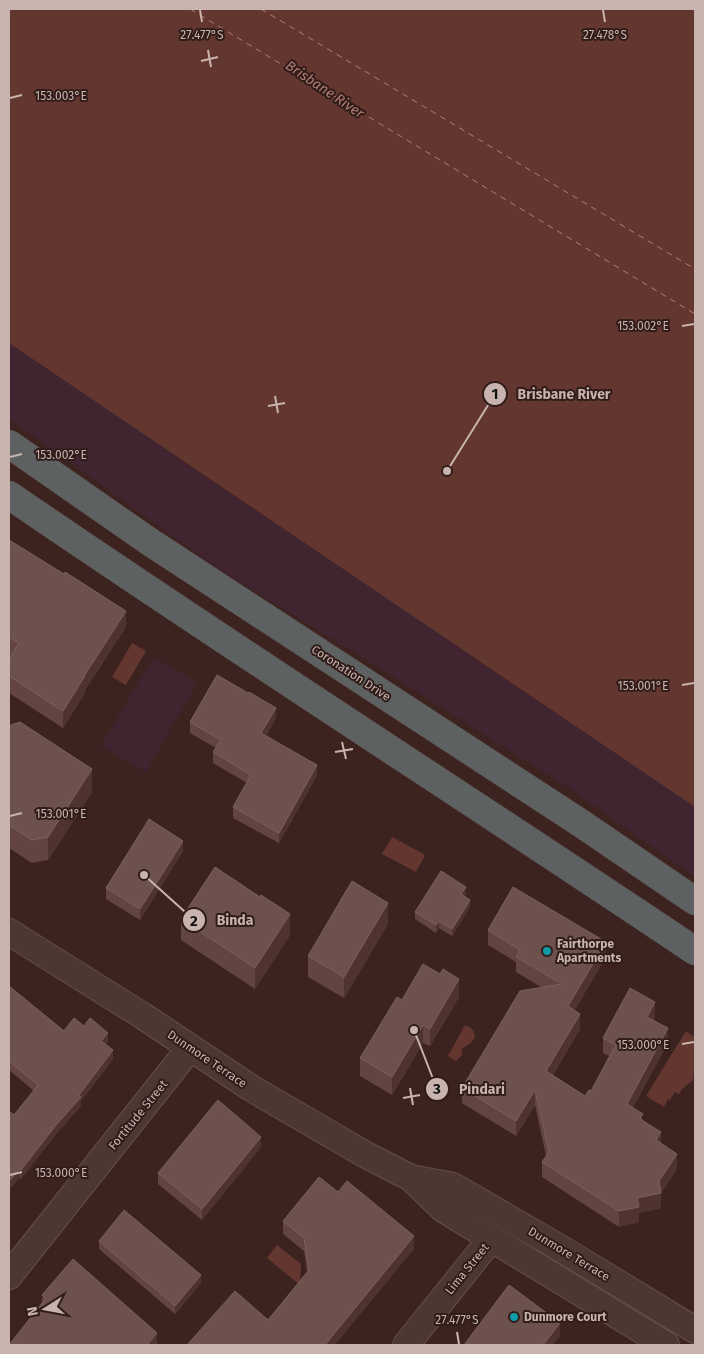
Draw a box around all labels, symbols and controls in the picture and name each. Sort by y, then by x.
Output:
text: 27.477°S [180,28,224,42]
text: 27.478°S [583,28,628,42]
water label: Brisbane River [282,57,368,122]
text: 153.003°E [35,89,87,103]
text: 153.002°E [617,319,669,333]
callout: Brisbane River [483,379,621,408]
text: 1 [492,385,498,403]
text: Brisbane River [518,386,611,403]
text: 153.002°E [35,448,87,462]
street label: Coronation Drive [309,642,393,704]
text: 153.001°E [618,679,668,693]
text: 153.001°E [36,807,86,821]
callout: Binda [181,906,263,935]
text: 2 [190,912,198,930]
text: Binda [217,912,254,929]
place label: Fairthorpe Apartments [556,937,621,965]
marker: Fairthorpe Apartments [541,945,553,957]
street label: Dunmore Terrace [165,1027,249,1091]
text: 153.000°E [617,1038,669,1052]
callout: Pindari [424,1075,515,1104]
street label: Fortitude Street [106,1077,171,1153]
text: 3 [432,1080,441,1098]
text: Pindari [459,1081,505,1098]
text: 153.000°E [35,1166,87,1180]
street label: Dunmore Terrace [526,1224,612,1284]
street label: Lima Street [442,1240,492,1297]
north arrow [20,1284,70,1334]
text: N [23,1305,42,1318]
place label: Dunmore Court [524,1310,607,1324]
marker: Dunmore Court [508,1311,520,1323]
text: 27.477°S [435,1313,479,1327]

